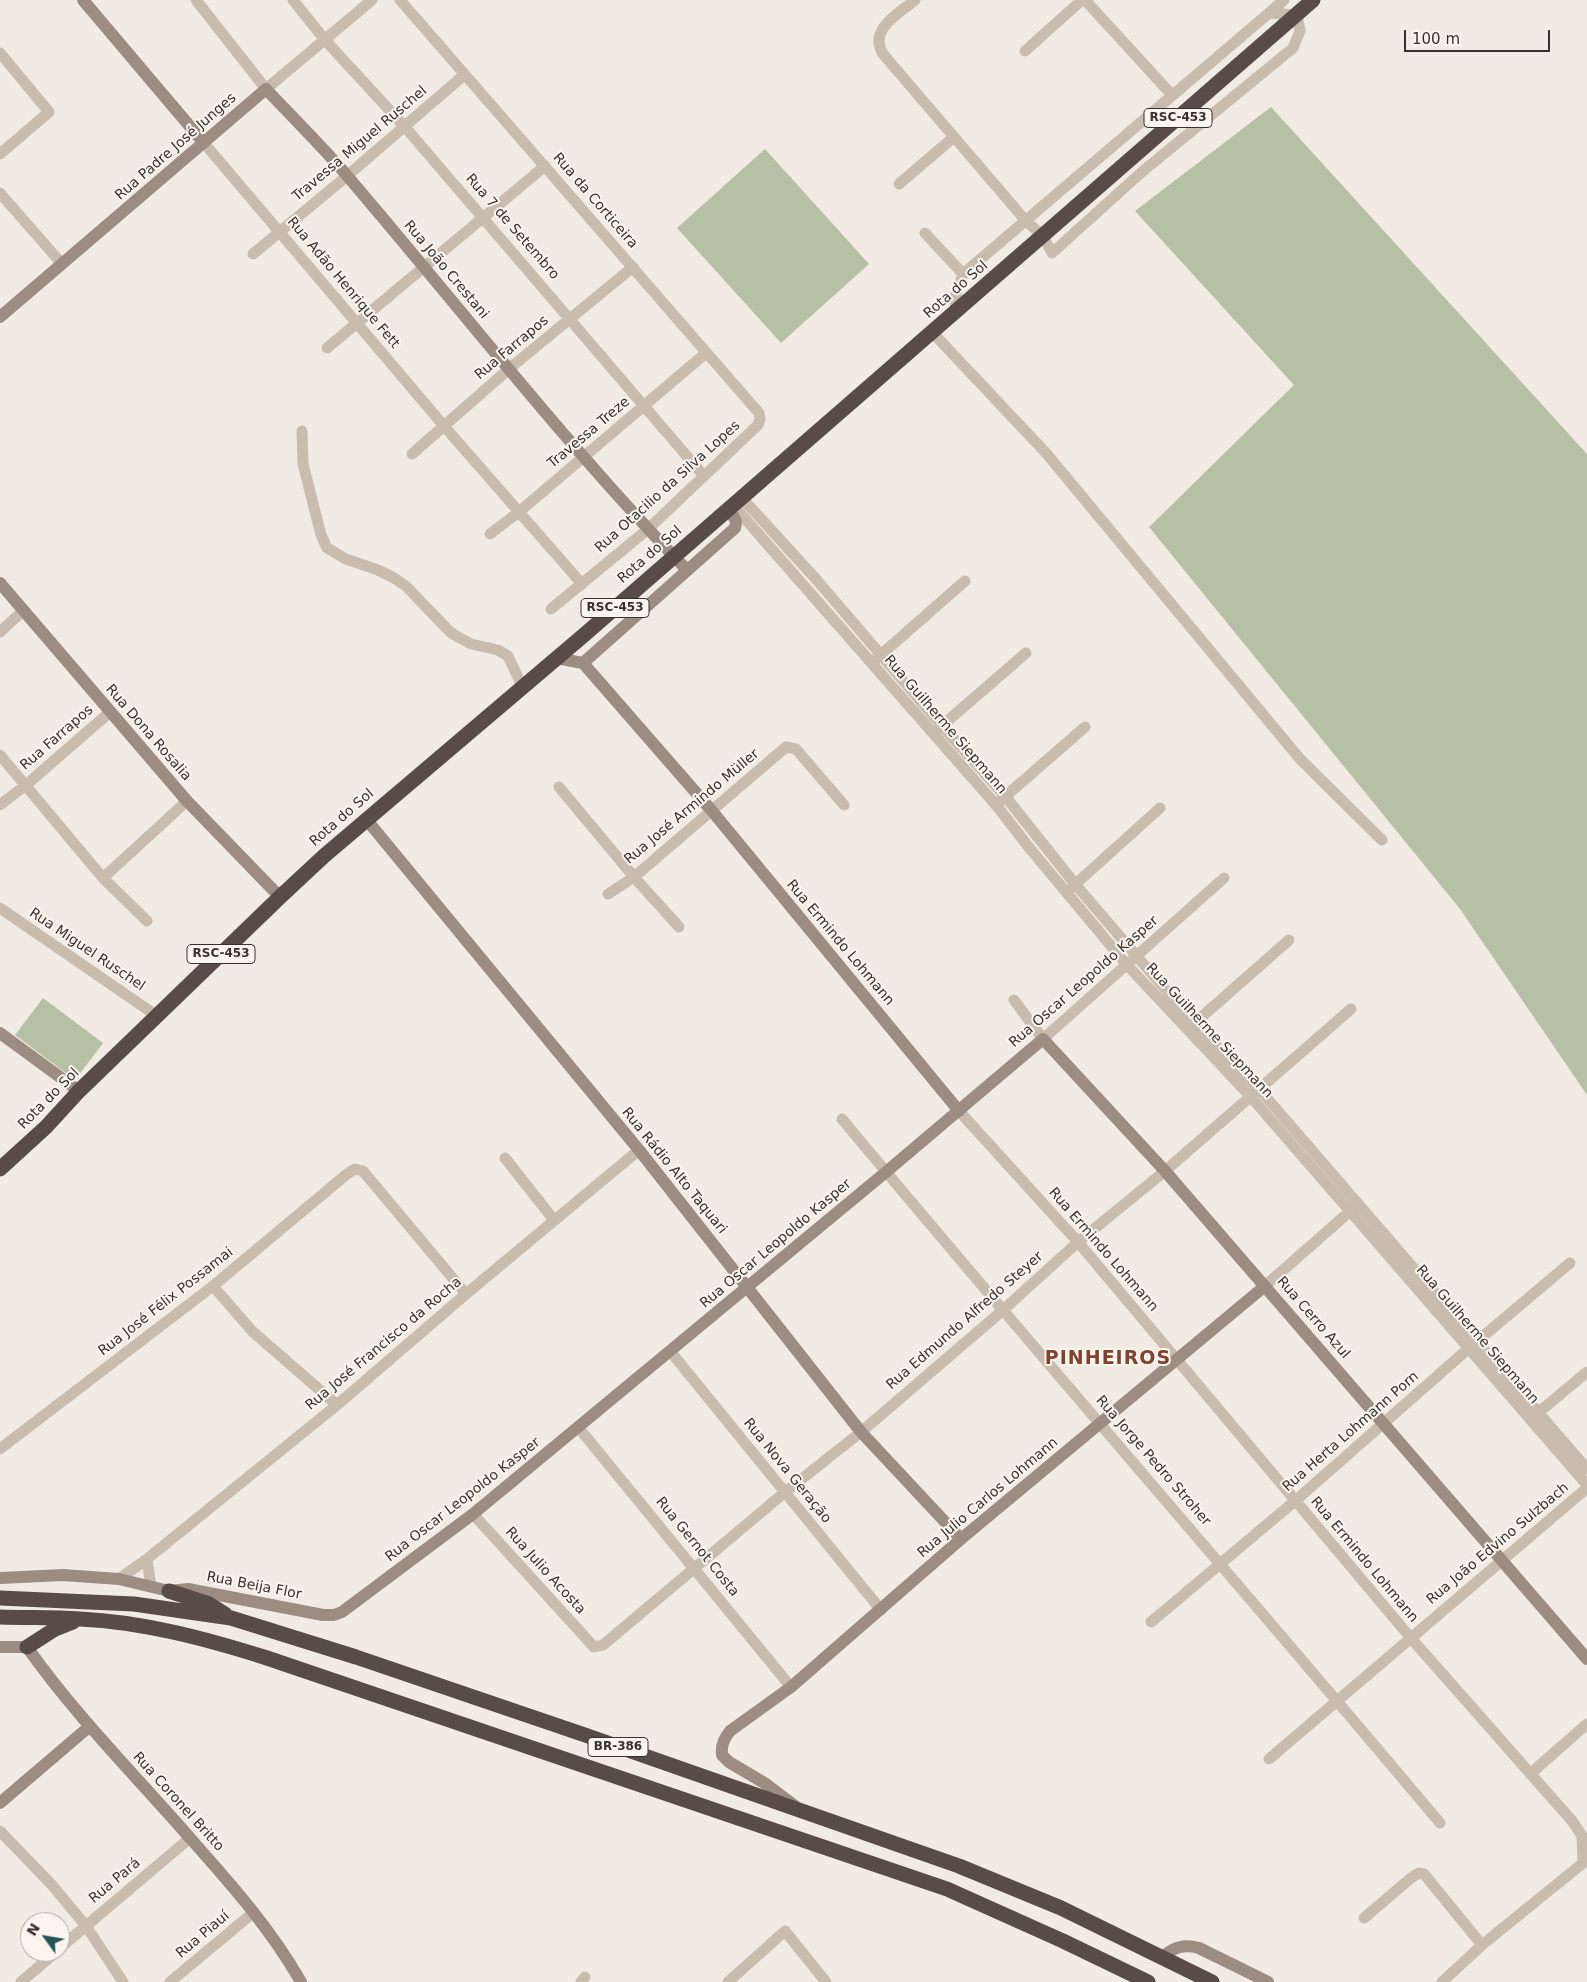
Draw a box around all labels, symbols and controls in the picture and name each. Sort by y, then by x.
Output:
scale bar [1407,20,1553,52]
text: 100 m [1412,30,1460,48]
street label: Travessa Miguel Ruschel [289,83,431,205]
street label: Rua Padre José Junges [112,90,240,204]
road number: RSC-453 [1144,109,1212,128]
street label: Rua da Corticeira [549,150,641,252]
street label: Rua 7 de Setembro [462,171,562,283]
street label: Rua Adão Henrique Fett [283,214,403,352]
street label: Rua João Crestani [400,217,492,323]
street label: Rota do Sol [921,258,991,322]
street label: Rua Farrapos [472,312,552,384]
street label: Travessa Treze [545,394,633,472]
street label: Rua Otacilio da Silva Lopes [592,417,744,557]
street label: Rota do Sol [615,523,685,587]
road number: RSC-453 [581,598,649,618]
street label: Rua Guilherme Siepmann [880,652,1010,798]
street label: Rua Dona Rosalia [102,681,194,785]
street label: Rua Farrapos [17,702,97,774]
street label: Rua José Armindo Müller [621,746,763,868]
street label: Rota do Sol [307,786,377,850]
street label: Rua Ermindo Lohmann [783,877,897,1009]
street label: Rua Miguel Ruschel [26,905,148,995]
street label: Rua Oscar Leopoldo Kasper [1006,913,1162,1051]
road number: RSC-453 [187,944,255,964]
street label: Rua Guilherme Siepmann [1142,960,1276,1102]
street label: Rota do Sol [15,1065,83,1133]
street label: Rua Rádio Alto Taquari [618,1104,730,1238]
street label: Rua Oscar Leopoldo Kasper [697,1176,855,1312]
street label: Rua Ermindo Lohmann [1045,1185,1161,1315]
street label: Rua José Félix Possamai [95,1244,237,1360]
street label: Rua Edmundo Alfredo Steyer [883,1248,1047,1394]
street label: Rua Guilherme Siepmann [1412,1262,1542,1408]
street label: Rua José Francisco da Rocha [303,1274,465,1414]
street label: Rua Cerro Azul [1273,1274,1353,1362]
district label: PINHEIROS [1044,1348,1172,1370]
street label: Rua Herta Lohmann Porn [1280,1368,1422,1496]
street label: Rua Jorge Pedro Stroher [1092,1393,1214,1529]
street label: Rua Nova Geração [740,1415,834,1527]
street label: Rua Oscar Leopoldo Kasper [382,1434,544,1566]
street label: Rua Julio Carlos Lohmann [914,1434,1062,1562]
street label: Rua João Edvino Sulzbach [1424,1480,1572,1608]
street label: Rua Gernot Costa [652,1494,742,1600]
street label: Rua Ermindo Lohmann [1307,1494,1421,1626]
street label: Rua Julio Acosta [501,1524,589,1618]
street label: Rua Beija Flor [205,1569,303,1603]
road number: BR-386 [588,1738,648,1756]
street label: Rua Coronel Britto [129,1749,227,1855]
street label: Rua Pará [86,1855,144,1907]
street label: Rua Piauí [173,1908,233,1962]
north arrow [20,1912,70,1962]
text: N [23,1920,43,1939]

